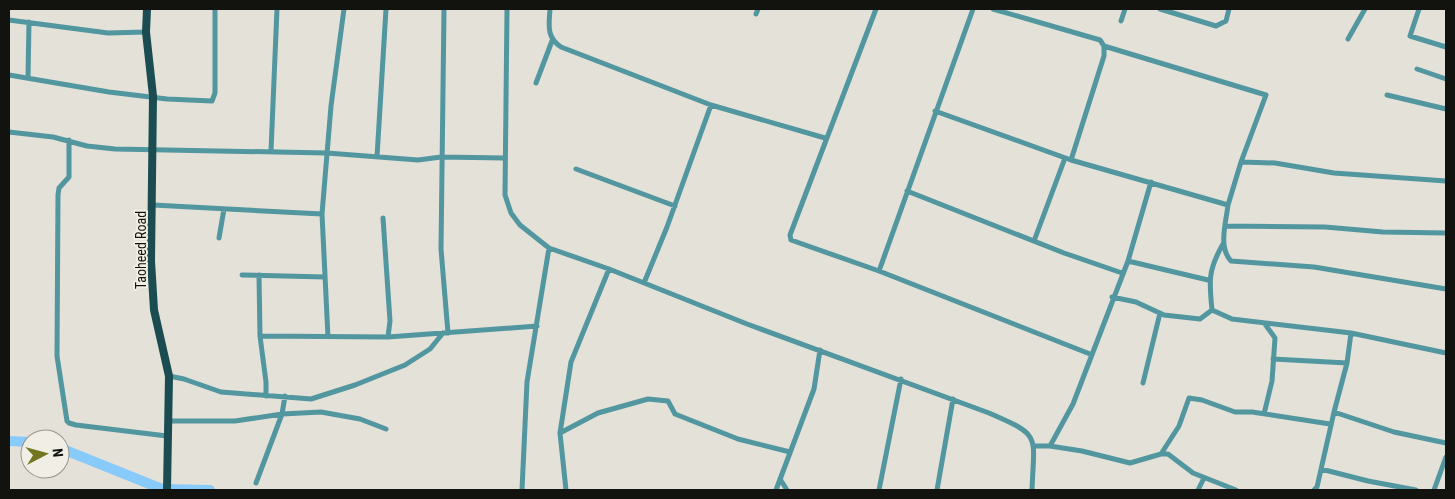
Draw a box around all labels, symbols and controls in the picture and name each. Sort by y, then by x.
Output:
street label: Taoheed Road [133,211,149,289]
north arrow [20,429,70,479]
text: N [50,448,66,458]

